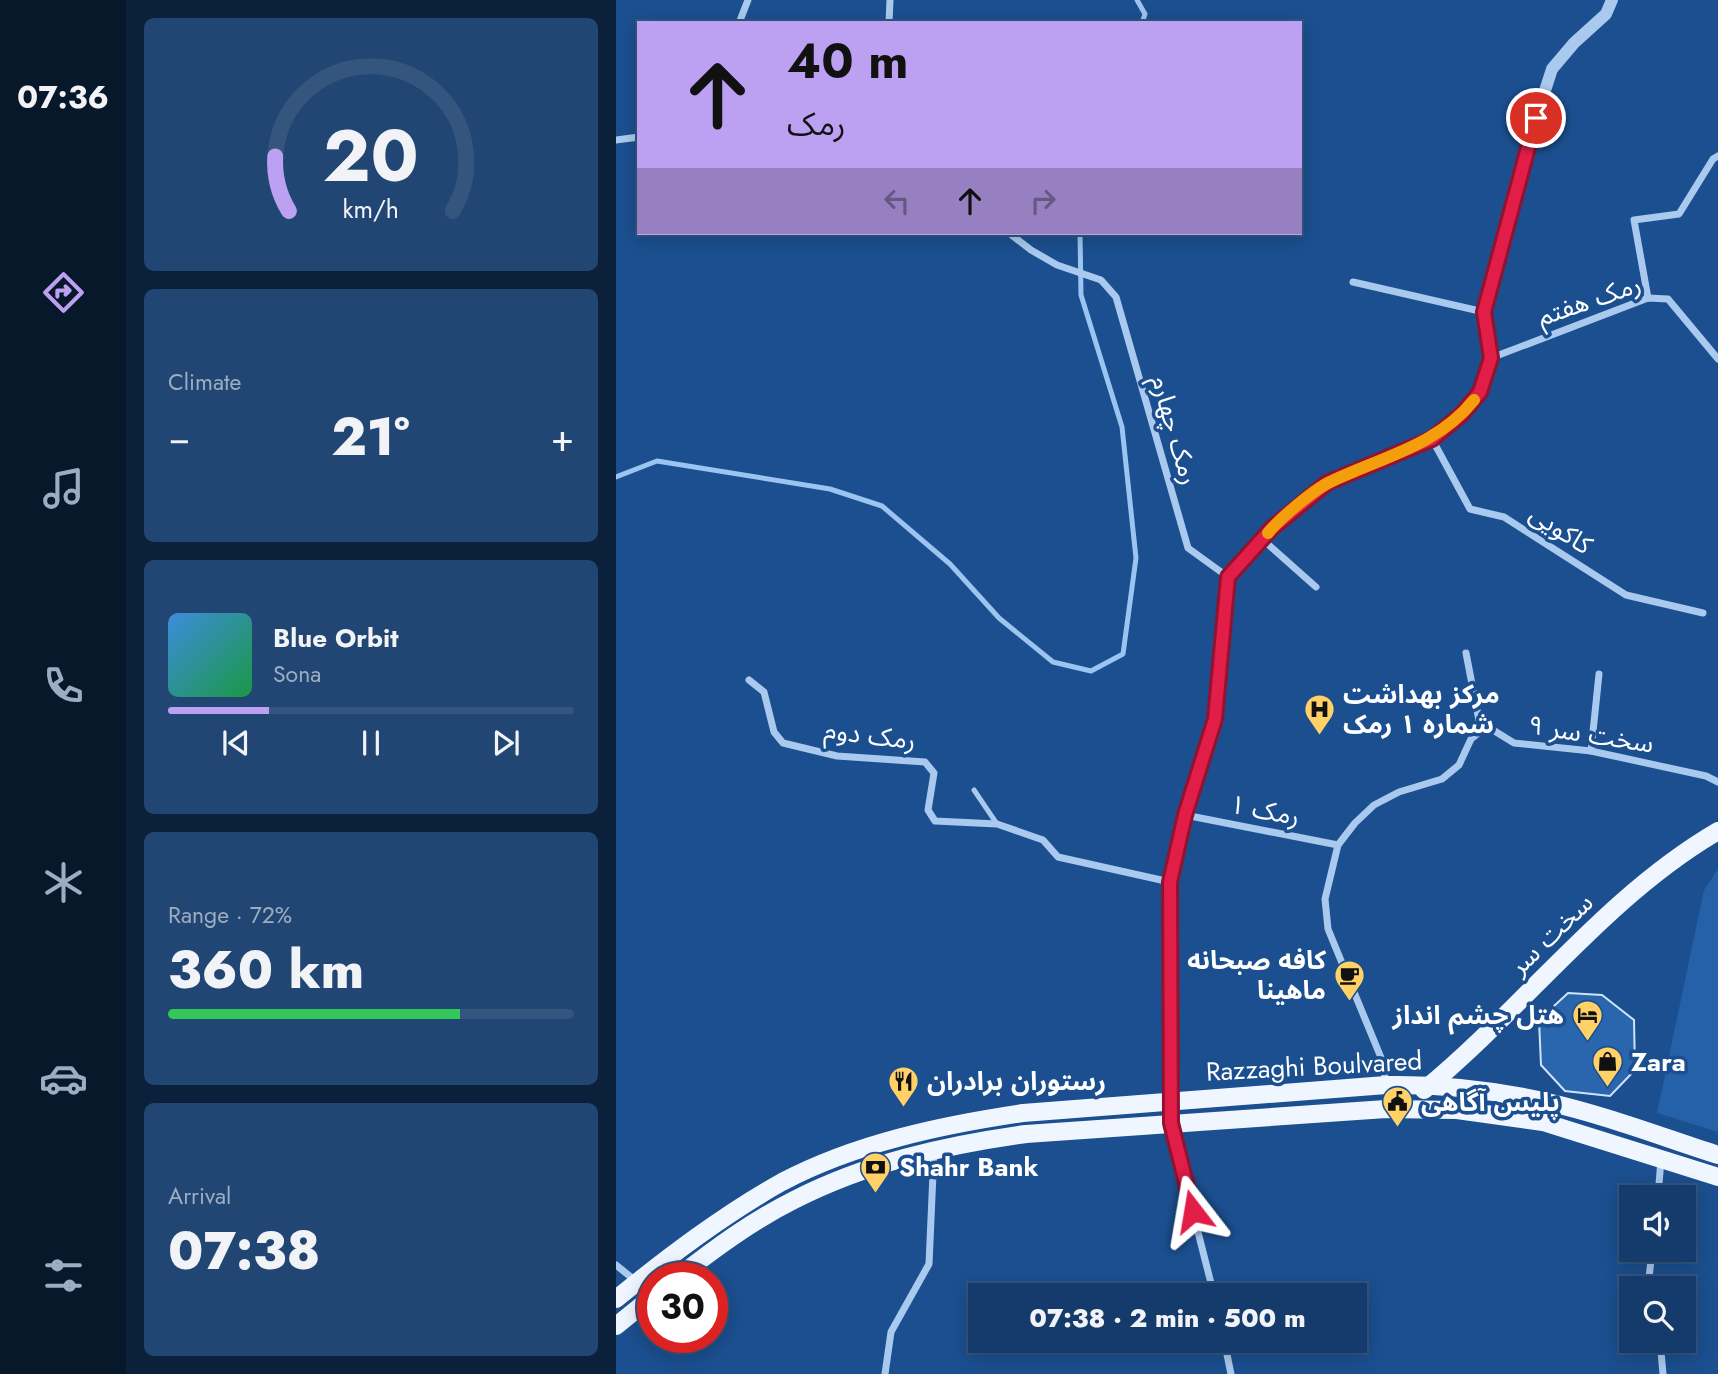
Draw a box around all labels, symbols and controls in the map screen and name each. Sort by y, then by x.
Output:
text: 40 m [787,26,909,96]
icon: ahead [672,49,763,140]
text: 07:36 [17,74,109,120]
pin [1506,88,1566,148]
icon: arrive [1517,99,1555,137]
text: رمک [787,101,845,147]
text: 20 [323,103,419,208]
icon: left [878,182,916,220]
icon: ahead [951,182,989,220]
icon: right [1024,182,1062,220]
text: km/h [343,190,399,226]
street label: رمک هفتم [1532,265,1646,336]
icon: directions [39,268,88,317]
text: Climate [168,365,241,399]
street label: رمک چهارم [1140,371,1209,490]
text: 21° [331,399,410,475]
text: − [168,410,190,465]
text: + [551,410,574,465]
icon: music [39,464,88,513]
street label: کاکویی [1522,494,1600,564]
text: Blue Orbit [273,619,398,657]
text: Sona [273,657,321,691]
icon: phone [39,661,88,710]
place label: مرکز بهداشت شماره ۱ رمک [1343,675,1500,743]
hospital icon: مرکز بهداشت شماره ۱ رمک [1303,692,1337,736]
street label: سخت سر ۹ [1526,705,1656,763]
street label: رمک دوم [822,711,918,760]
icon: previous [217,724,255,762]
icon: pause [352,724,390,762]
icon: next [487,724,525,762]
street label: رمک ۱ [1227,785,1303,835]
icon: climate [39,858,88,907]
street label: سخت سر [1500,884,1602,984]
text: Range · 72% [168,898,292,932]
text: 360 km [168,932,364,1008]
place label: کافه صبحانه ماهینا [1187,941,1327,1009]
cafe icon: کافه صبحانه ماهینا [1332,958,1366,1002]
place label: هتل چشم انداز [1392,996,1564,1035]
hotel icon: هتل چشم انداز [1570,998,1604,1042]
street label: Razzaghi Boulvared [1205,1041,1423,1091]
place label: Zara [1631,1043,1686,1081]
shop icon: Zara [1591,1045,1625,1089]
icon: car [39,1054,88,1103]
place label: رستوران برادران [927,1062,1106,1100]
restaurant icon: رستوران برادران [887,1064,921,1108]
place label: پلیس آگاهی [1421,1083,1560,1121]
public building icon: پلیس آگاهی [1381,1085,1415,1129]
place label: Shahr Bank [899,1148,1039,1186]
bank icon: Shahr Bank [859,1150,893,1194]
position arrow [1156,1174,1230,1248]
text: Arrival [168,1179,231,1213]
map controls [1619,1185,1696,1353]
button: sound [1619,1185,1696,1262]
text: 07:38 [168,1213,320,1289]
icon: filters [39,1251,88,1300]
speed limit sign: 30 [637,1262,728,1353]
button: search [1619,1276,1696,1353]
text: 07:38 · 2 min · 500 m [1029,1299,1306,1337]

